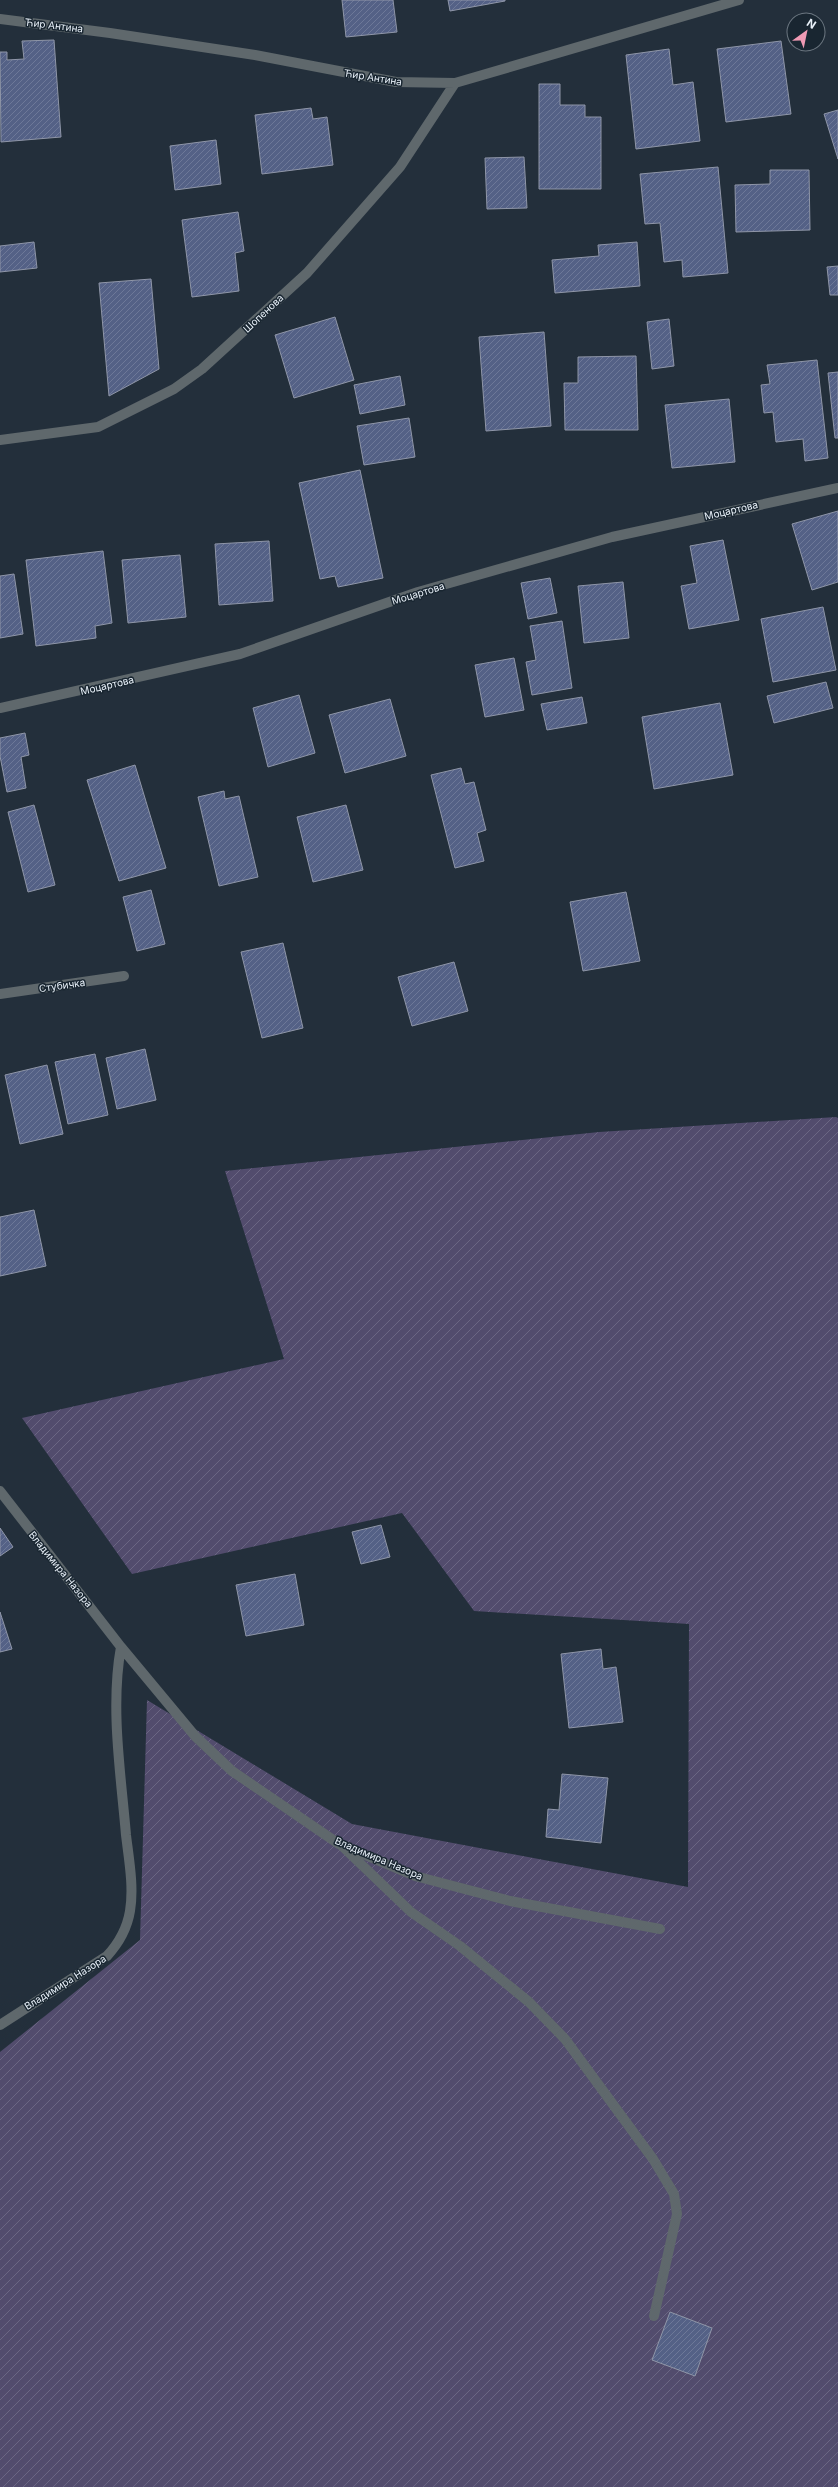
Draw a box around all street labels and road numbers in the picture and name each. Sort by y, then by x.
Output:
street label: Ћир Антина [24,15,84,35]
street label: Ћир Антина [343,66,403,88]
street label: Шопенова [240,291,286,335]
street label: Моцартова [703,498,759,522]
street label: Моцартова [390,579,446,607]
street label: Моцартова [79,673,135,697]
street label: Стубичка [38,976,86,994]
street label: Владимира Назора [27,1529,95,1609]
street label: Владимира Назора [333,1834,425,1882]
street label: Владимира Назора [22,1952,108,2012]

